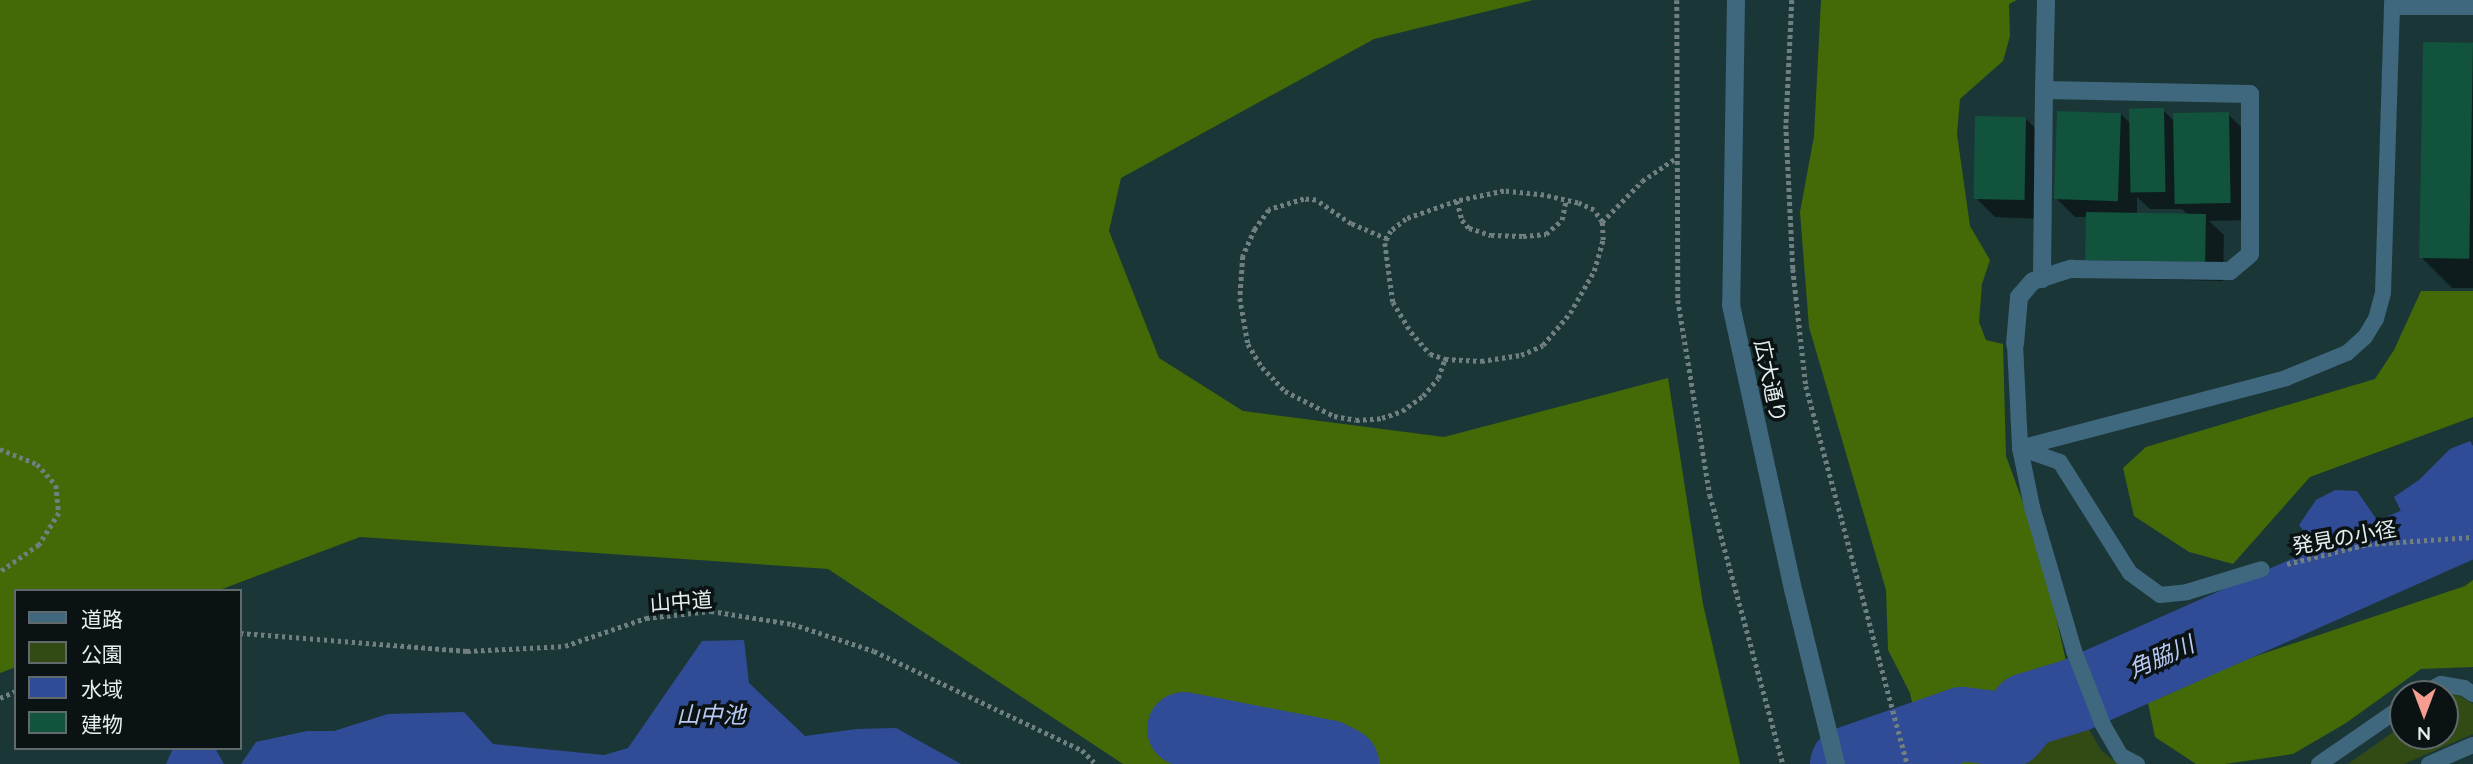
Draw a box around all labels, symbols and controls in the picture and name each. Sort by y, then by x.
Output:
street label: 広大通り [1750,337,1792,425]
street label: 発見の小径 [2290,515,2398,559]
street label: 山中道 [649,586,713,616]
legend [14,589,242,750]
text: 道路 [81,606,123,632]
water label: 角脇川 [2124,630,2198,684]
text: 公園 [81,641,123,667]
text: 水域 [81,676,123,702]
north arrow [2389,680,2459,750]
water label: 山中池 [677,701,745,729]
text: 建物 [81,711,123,737]
text: N [2417,722,2431,746]

